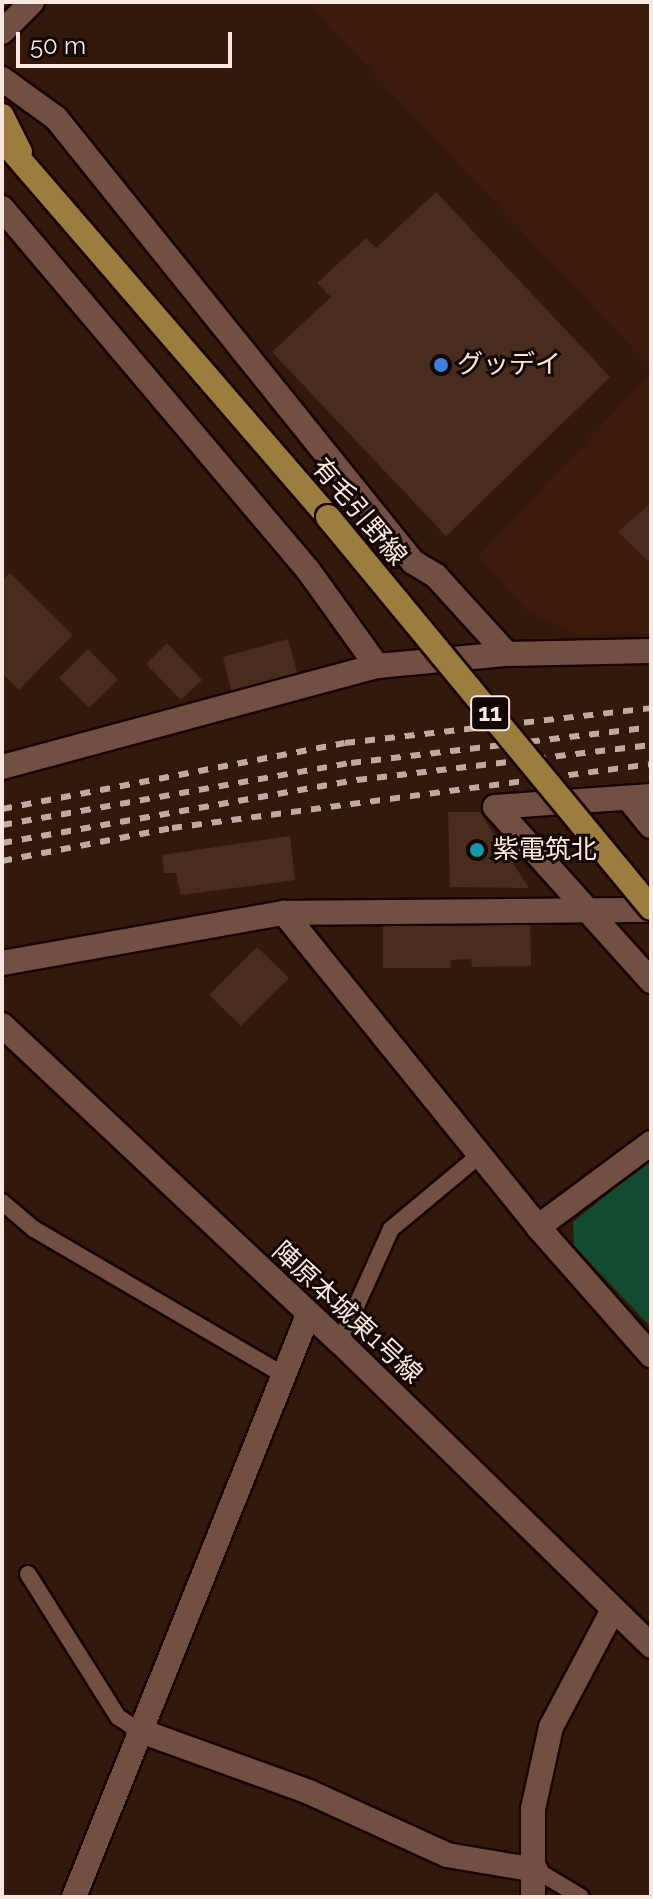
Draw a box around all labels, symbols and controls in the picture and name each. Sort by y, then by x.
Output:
scale bar [20,16,236,66]
text: 50 m [30,31,86,60]
place label: グッデイ [457,349,561,381]
marker: グッデイ [432,356,450,374]
street label: 有毛引野線 [305,452,413,572]
road number: 11 [470,693,510,733]
place label: 紫電筑北 [493,834,597,866]
marker: 紫電筑北 [468,841,486,859]
street label: 陣原本城東1号線 [266,1236,428,1390]

